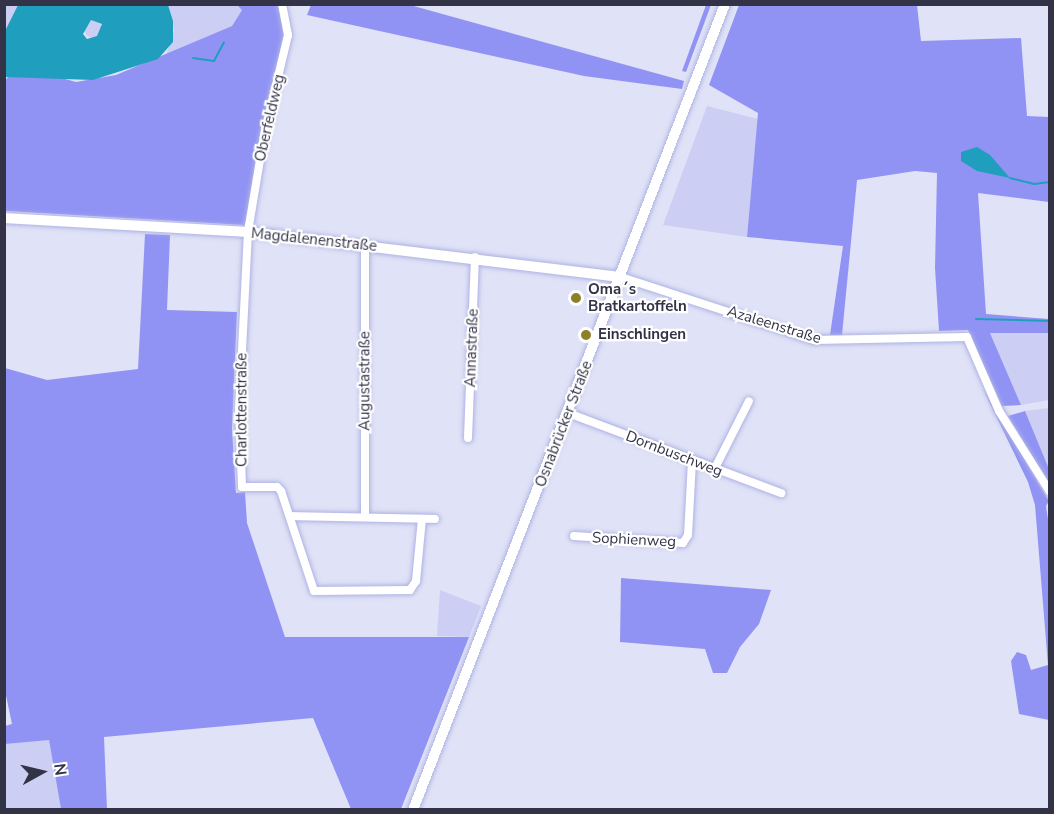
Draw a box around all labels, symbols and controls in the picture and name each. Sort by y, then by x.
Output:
street label: Oberfeldweg [251,73,289,163]
street label: Magdalenenstraße [250,224,378,256]
place label: Oma´s Bratkartoffeln [588,280,687,315]
marker: Oma´s Bratkartoffeln [569,291,583,305]
street label: Azaleenstraße [725,302,823,348]
street label: Annastraße [462,308,482,388]
place label: Einschlingen [598,326,686,344]
marker: Einschlingen [579,328,593,342]
street label: Augustastraße [356,331,374,431]
street label: Charlottenstraße [233,353,251,467]
street label: Osnabrücker Straße [532,358,596,490]
street label: Dornbuschweg [623,427,725,481]
street label: Sophienweg [592,529,676,551]
north arrow [12,742,72,802]
text: N [48,762,72,777]

